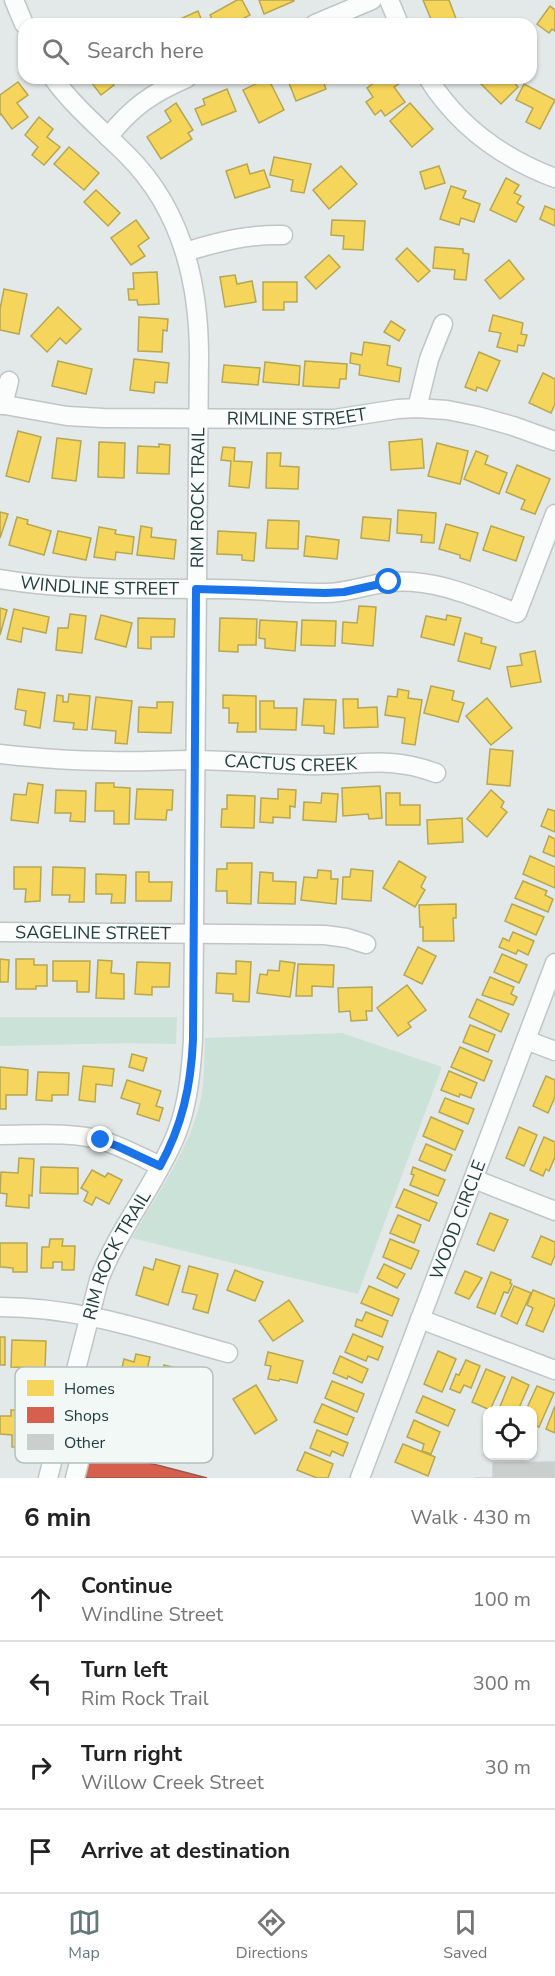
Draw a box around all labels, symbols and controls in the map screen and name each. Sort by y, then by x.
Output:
search box [18,18,537,84]
icon: search [39,35,72,68]
text: Search here [87,36,204,66]
street label: RIMLINE STREET [227,402,369,431]
street label: RIM ROCK TRAIL [185,427,210,568]
route start [375,568,401,594]
street label: WINDLINE STREET [19,570,179,601]
street label: CACTUS CREEK [224,749,359,777]
street label: SAGELINE STREET [15,920,171,946]
route end [87,1126,113,1152]
street label: WOOD CIRCLE [424,1157,491,1283]
street label: RIM ROCK TRAIL [77,1186,156,1323]
legend [15,1367,213,1463]
text: Homes [64,1378,115,1400]
text: Shops [64,1405,109,1427]
map controls [483,1406,537,1460]
button: locate [483,1406,537,1460]
text: Other [64,1432,105,1454]
text: 6 min [24,1500,91,1535]
text: Walk · 430 m [411,1504,531,1531]
text: Continue [81,1571,172,1601]
icon: ahead [24,1583,57,1616]
text: 100 m [473,1586,531,1613]
text: Windline Street [81,1601,223,1628]
text: Turn left [81,1655,168,1685]
icon: left [24,1667,57,1700]
text: 300 m [473,1670,531,1697]
text: Rim Rock Trail [81,1685,209,1712]
text: Turn right [81,1739,182,1769]
icon: right [24,1751,57,1784]
text: 30 m [485,1754,531,1781]
text: Willow Creek Street [81,1769,264,1796]
icon: arrive [24,1835,57,1868]
text: Arrive at destination [81,1836,290,1866]
tab: Map [68,1906,101,1964]
tab: Directions [236,1906,308,1964]
tab: Saved [443,1906,487,1964]

